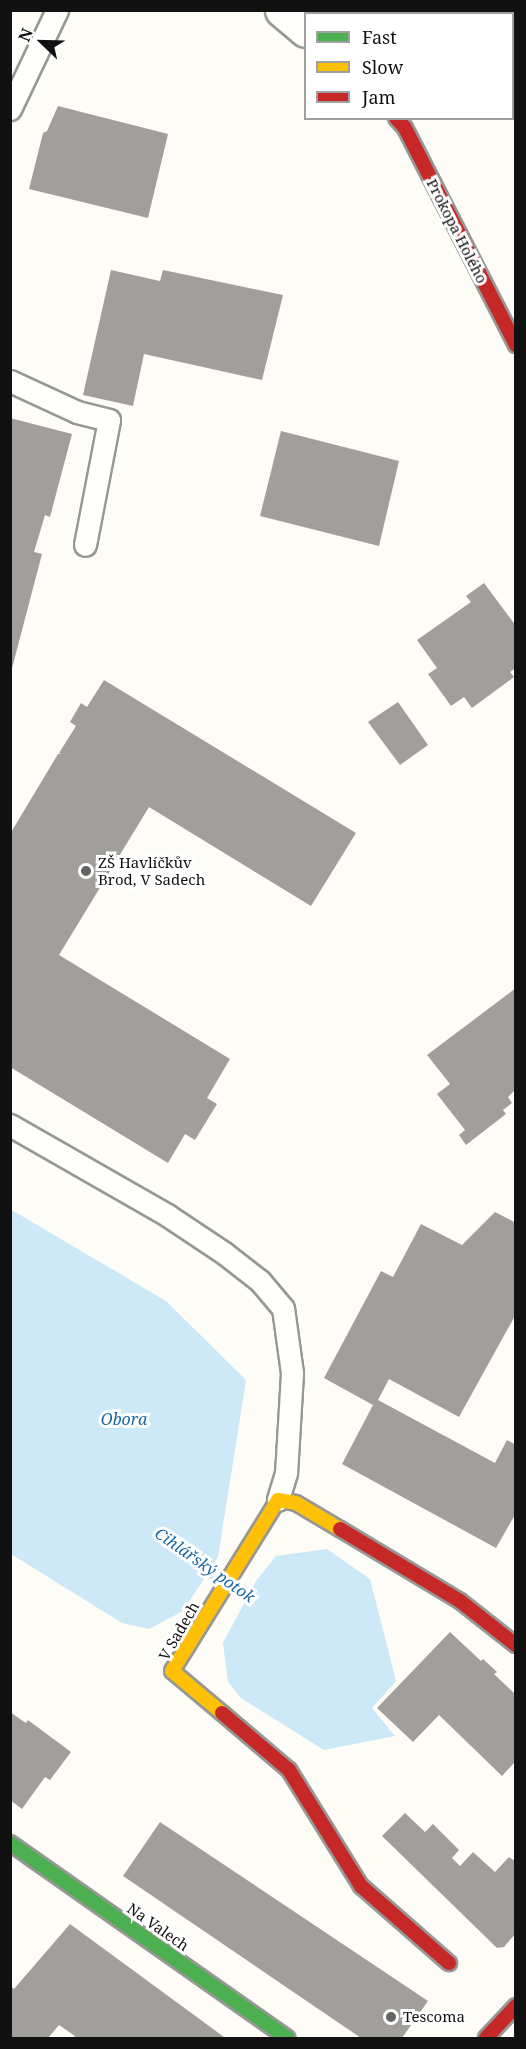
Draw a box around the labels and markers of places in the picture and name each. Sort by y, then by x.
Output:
place label: ZŠ Havlíčkův Brod, V Sadech [98,853,205,888]
marker: ZŠ Havlíčkův Brod, V Sadech [79,864,93,878]
place label: Tescoma [403,2008,465,2026]
marker: Tescoma [384,2010,398,2024]

